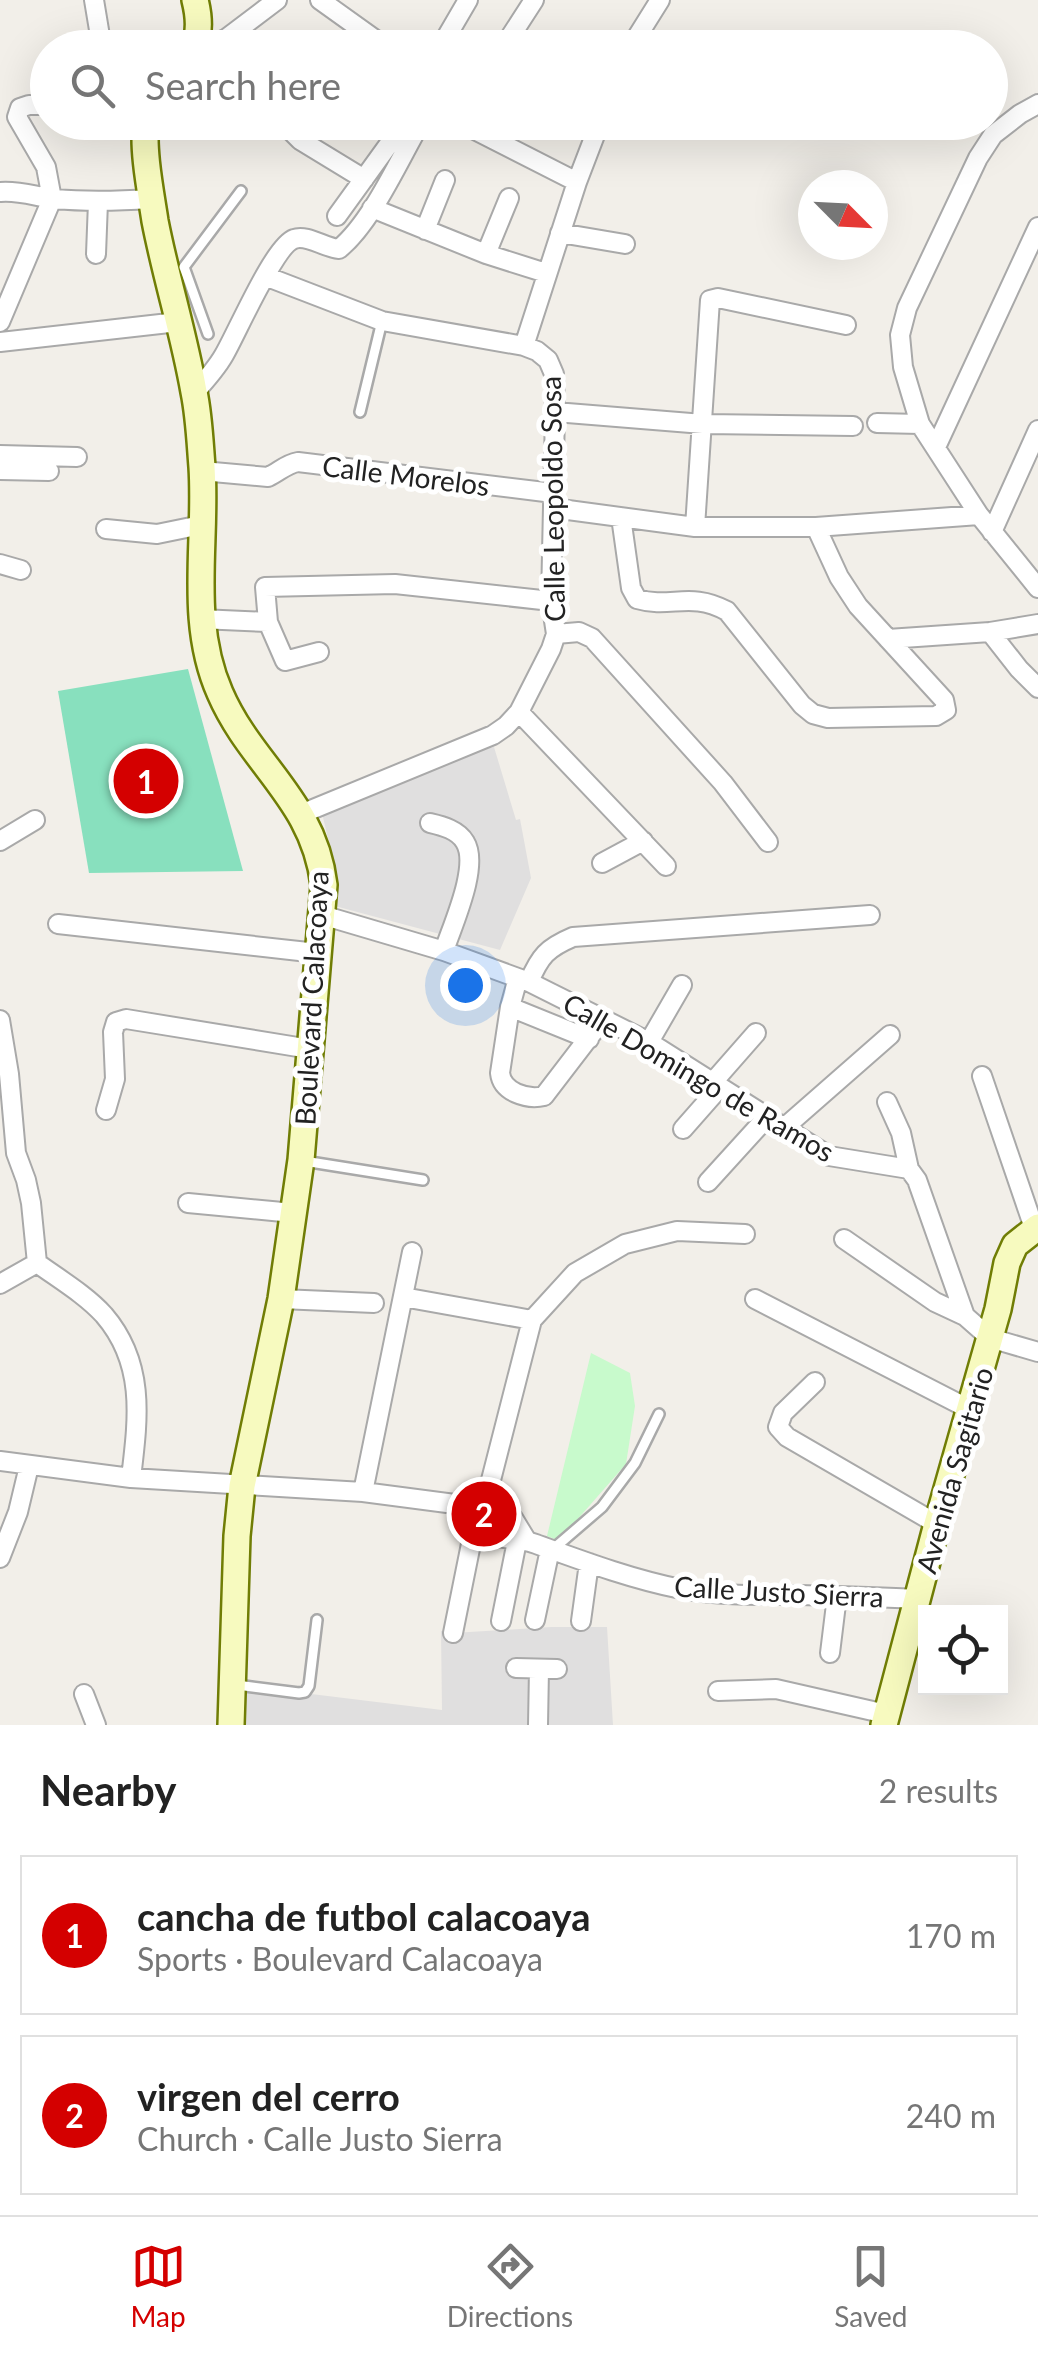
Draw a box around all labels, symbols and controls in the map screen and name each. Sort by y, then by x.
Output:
search box [30,30,1008,140]
icon: search [65,58,120,113]
text: Search here [145,62,341,108]
north arrow [798,170,888,260]
street label: Calle Leopoldo Sosa [533,376,571,622]
street label: Calle Morelos [320,448,492,502]
pin: 1 [114,744,178,818]
street label: Boulevard Calacoaya [287,870,335,1126]
your location [440,960,491,1011]
street label: Calle Domingo de Ramos [557,985,841,1169]
street label: Avenida Sagitario [908,1363,1000,1577]
pin: 2 [452,1476,516,1552]
street label: Calle Justo Sierra [673,1569,885,1613]
map controls [918,1605,1008,1695]
button: locate [918,1605,1008,1695]
text: Nearby [40,1765,177,1815]
text: 2 results [879,1771,998,1810]
text: cancha de futbol calacoaya [137,1893,590,1939]
text: 1 [65,1916,84,1955]
text: 170 m [906,1916,996,1955]
text: Sports · Boulevard Calacoaya [137,1939,543,1978]
text: virgen del cerro [137,2073,400,2119]
text: 2 [65,2096,84,2135]
text: 240 m [906,2096,996,2135]
text: Church · Calle Justo Sierra [137,2119,503,2158]
tab: Map [131,2239,186,2333]
tab: Directions [447,2239,573,2333]
tab: Saved [834,2239,907,2333]

